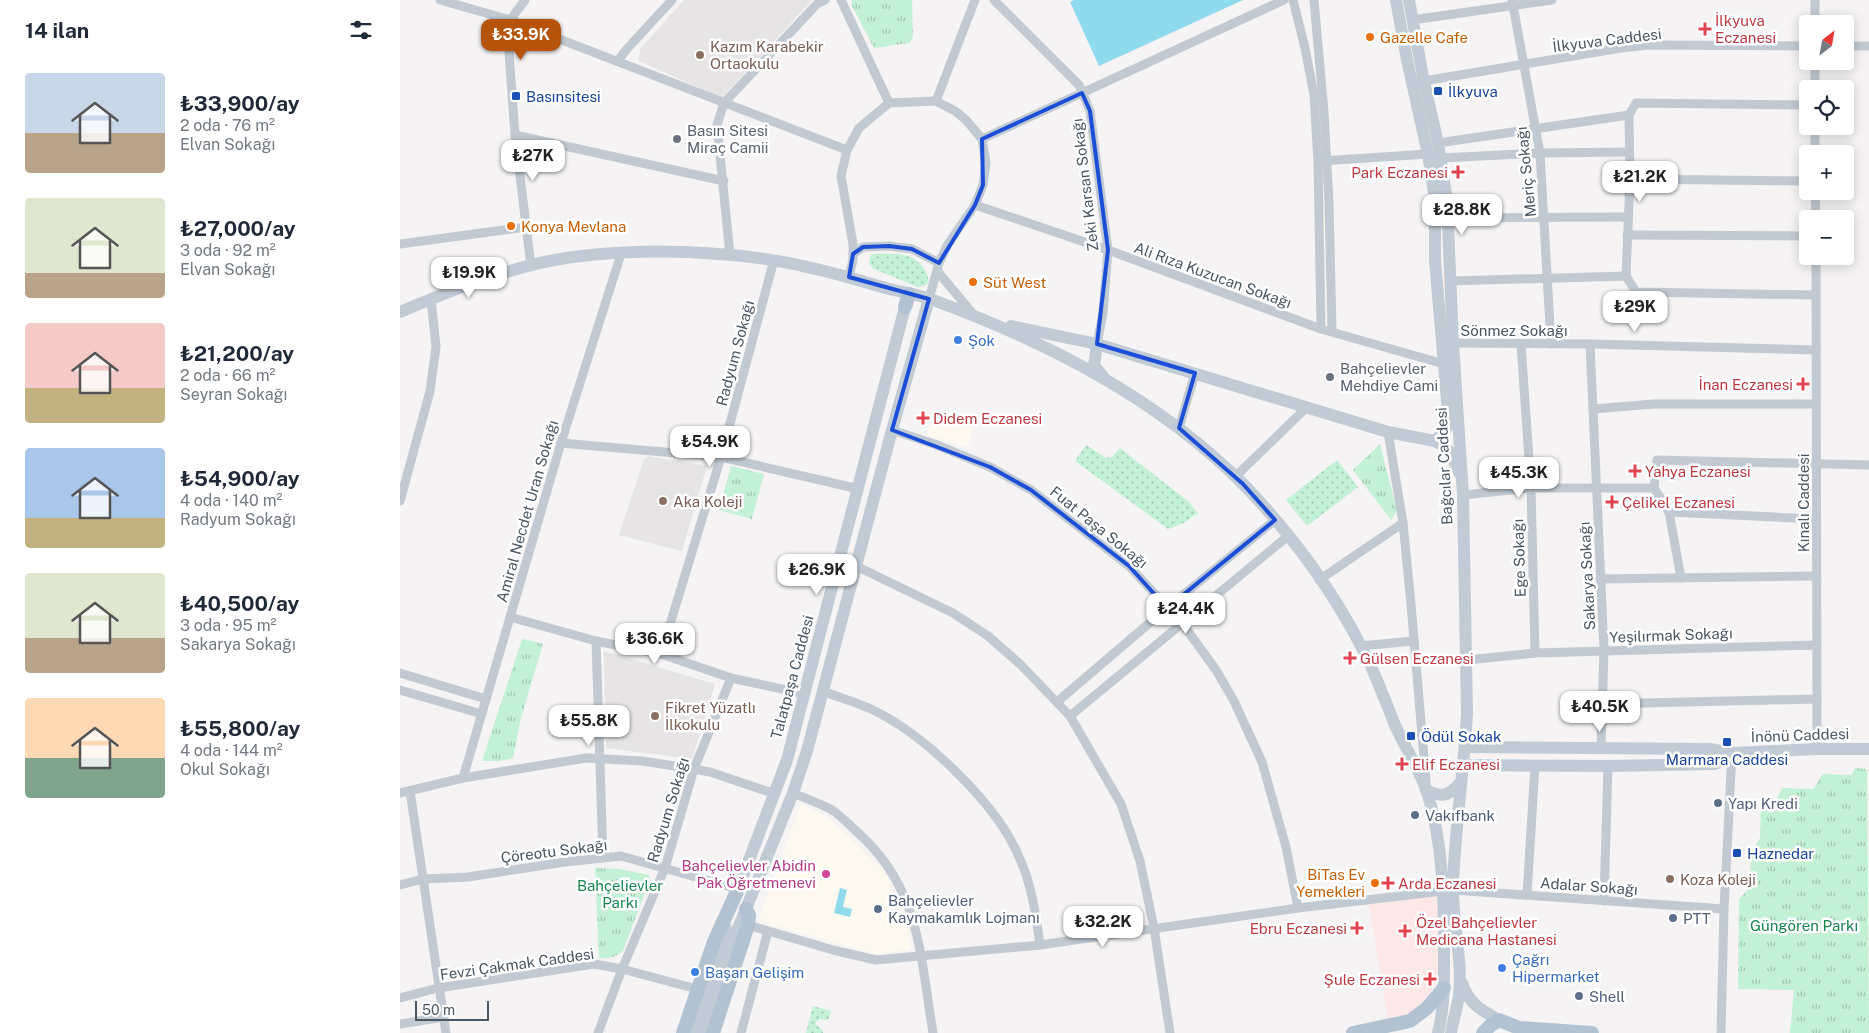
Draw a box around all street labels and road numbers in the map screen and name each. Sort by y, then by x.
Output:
street label: İlkyuva Caddesi [1552,24,1662,55]
street label: Zeki Karsan Sokağı [1068,117,1102,253]
street label: Meriç Sokağı [1513,126,1539,218]
street label: Ali Rıza Kuzucan Sokağı [1132,239,1294,311]
street label: Radyum Sokağı [713,298,757,408]
street label: Sönmez Sokağı [1460,322,1568,339]
street label: Bağcılar Caddesi [1432,407,1456,525]
street label: Amiral Necdet Uran Sokağı [493,418,561,604]
street label: Kınalı Caddesi [1795,454,1812,552]
street label: Fuat Paşa Sokağı [1047,483,1151,571]
street label: Ege Sokağı [1509,519,1529,597]
street label: Sakarya Sokağı [1576,521,1598,631]
street label: Talatpaşa Caddesi [767,613,817,741]
street label: Yeşilırmak Sokağı [1609,624,1733,646]
street label: İnönü Caddesi [1750,724,1850,745]
street label: Radyum Sokağı [644,756,692,864]
street label: Çöreotu Sokağı [500,836,608,866]
street label: Adalar Sokağı [1540,874,1638,898]
street label: Fevzi Çakmak Caddesi [439,945,595,983]

